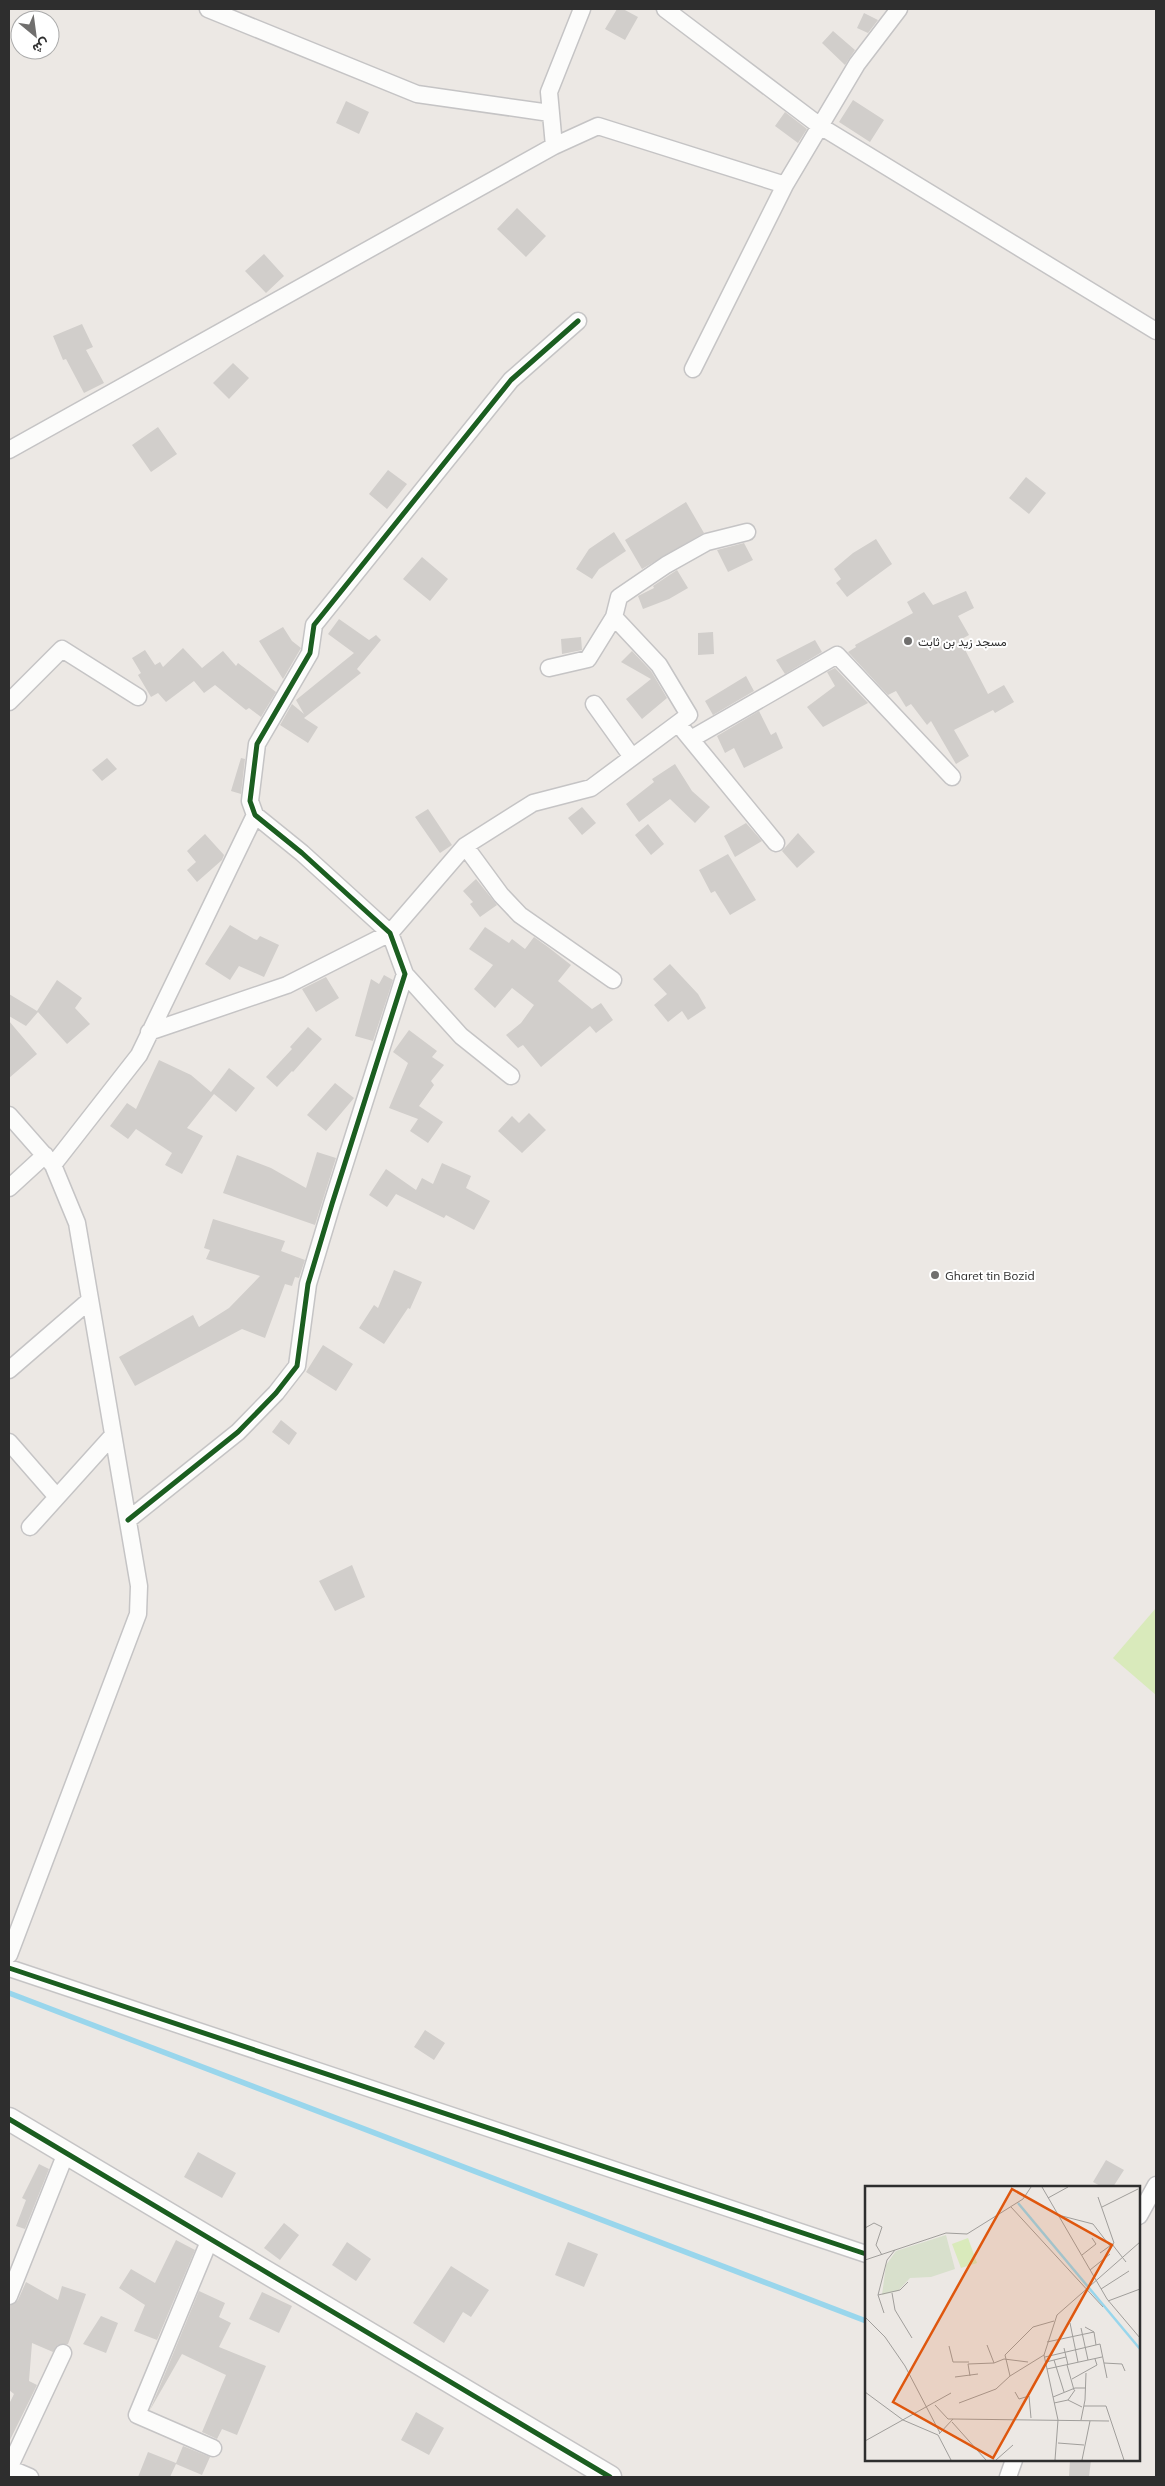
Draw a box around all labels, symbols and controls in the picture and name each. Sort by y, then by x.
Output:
north arrow [10,10,60,60]
text: ش [29,34,53,58]
place label: مسجد زيد بن ثابت [918,634,1007,650]
marker: مسجد زيد بن ثابت [902,635,914,647]
place label: Gharet tin Bozid [945,1268,1035,1283]
marker: Gharet tin Bozid [929,1269,941,1281]
inset map [865,2186,1140,2461]

